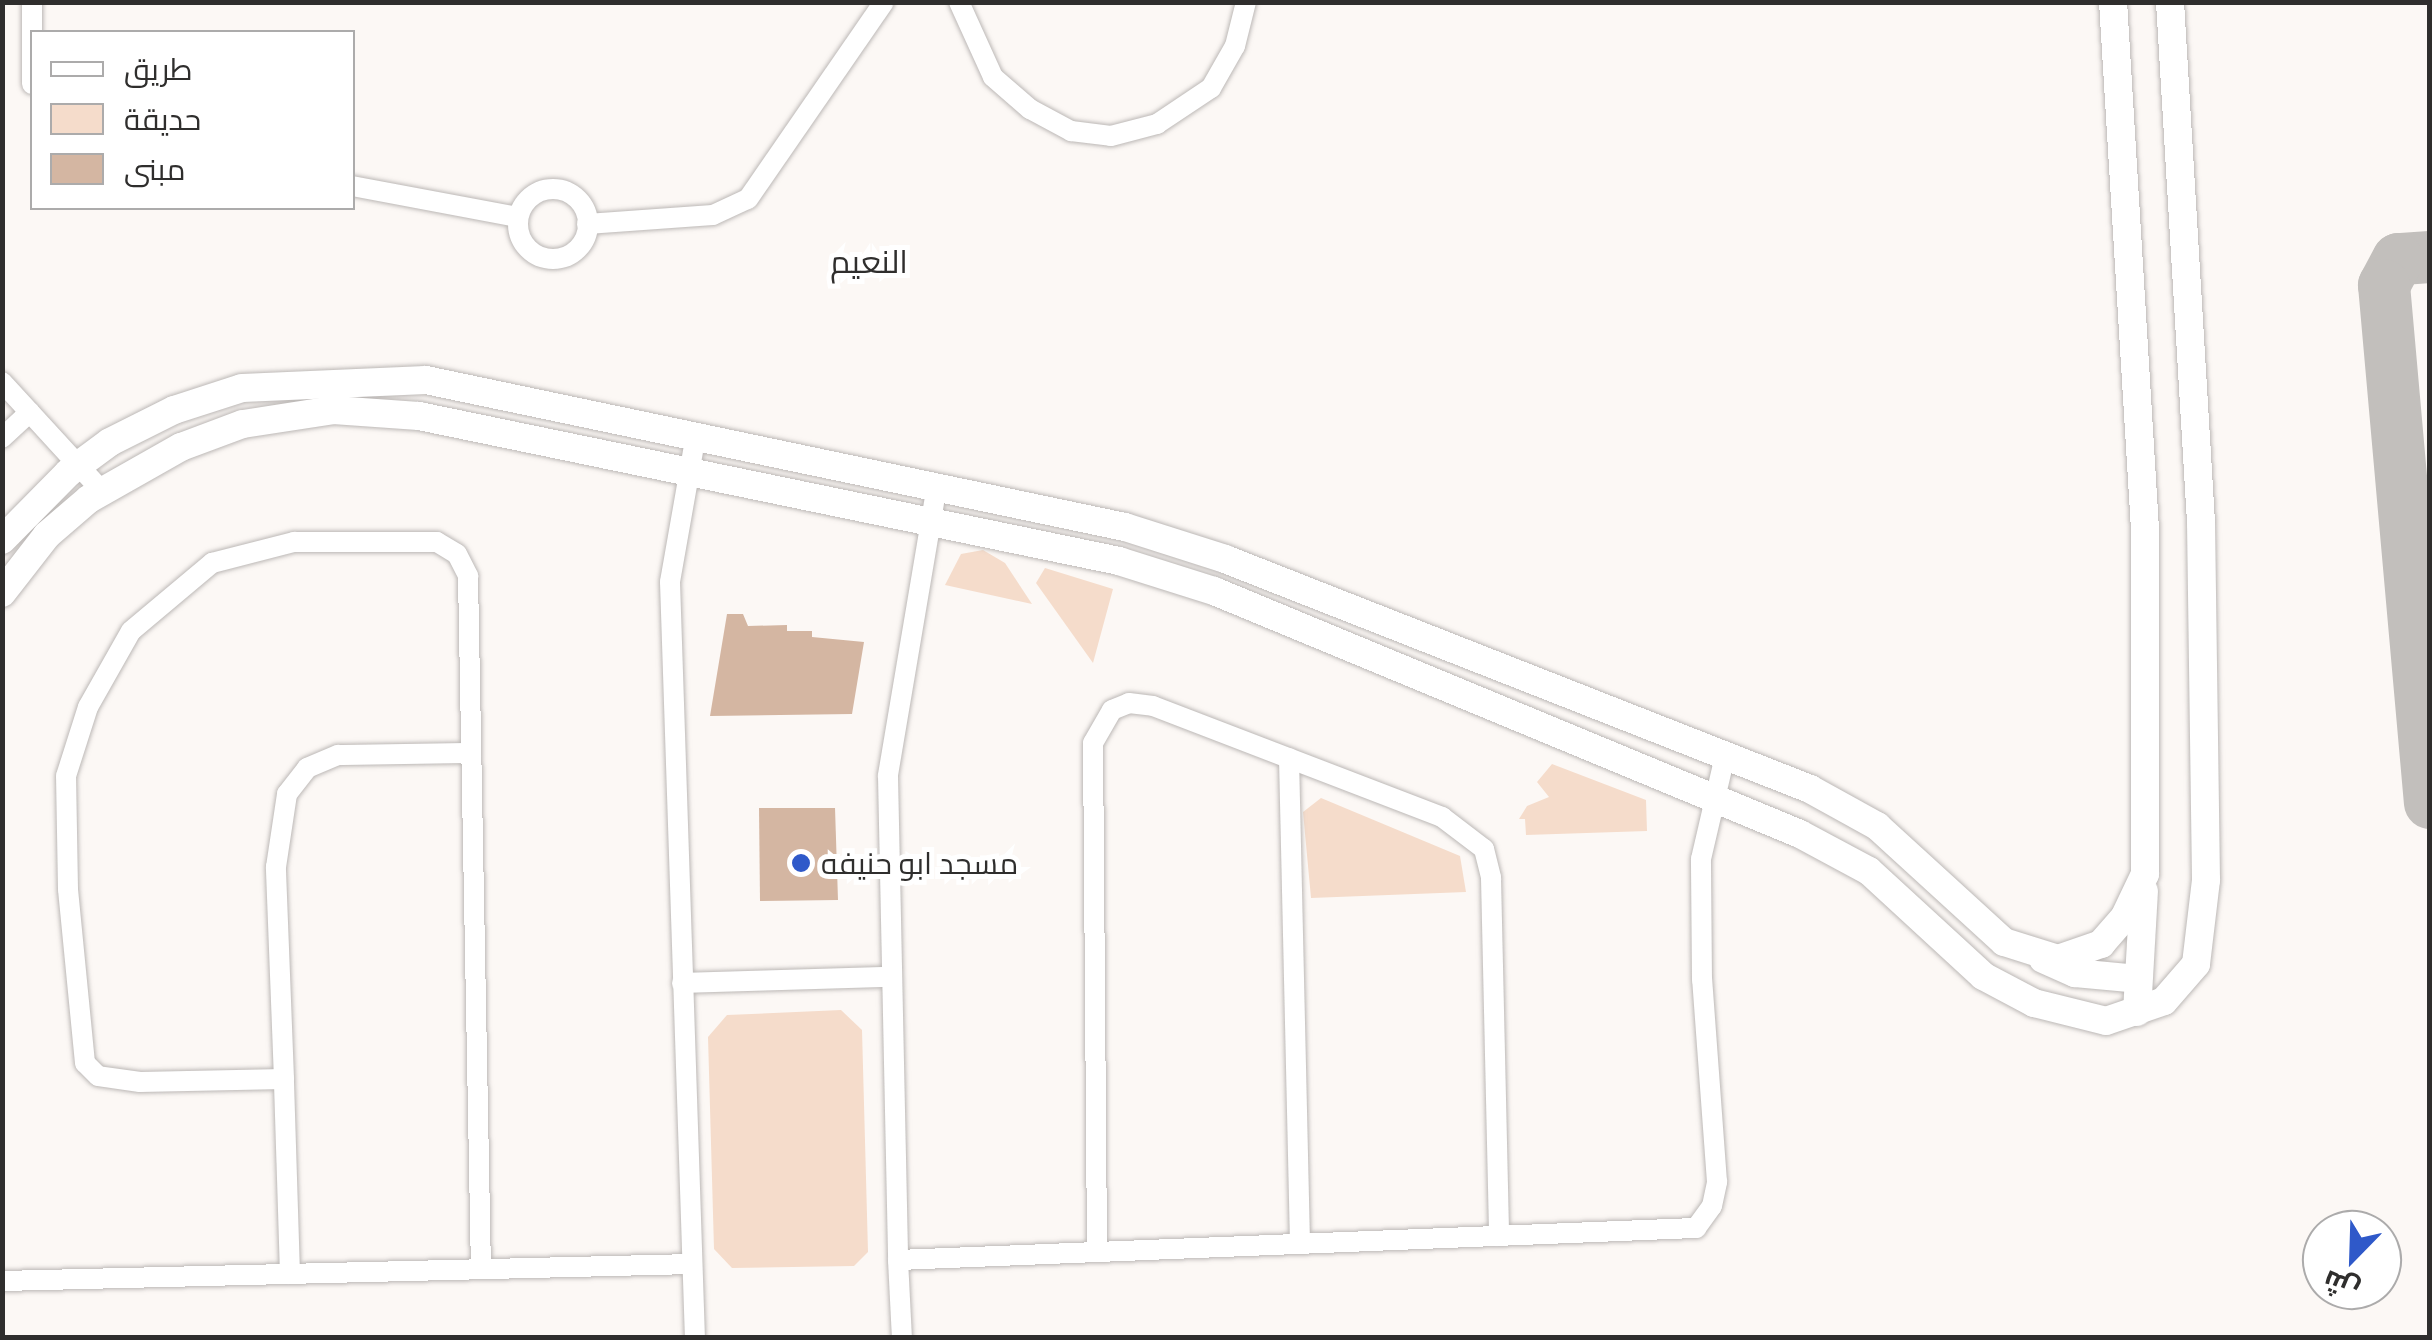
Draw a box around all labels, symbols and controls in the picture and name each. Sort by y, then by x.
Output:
legend [30,30,355,210]
text: طريق [124,52,193,86]
text: حديقة [124,102,201,136]
text: مبنى [124,152,185,186]
district label: النعيم [830,242,908,280]
place label: مسجد ابو حنيفه [821,845,1018,881]
marker: مسجد ابو حنيفه [790,852,812,874]
north arrow [2302,1210,2402,1310]
text: ش [2318,1265,2363,1308]

